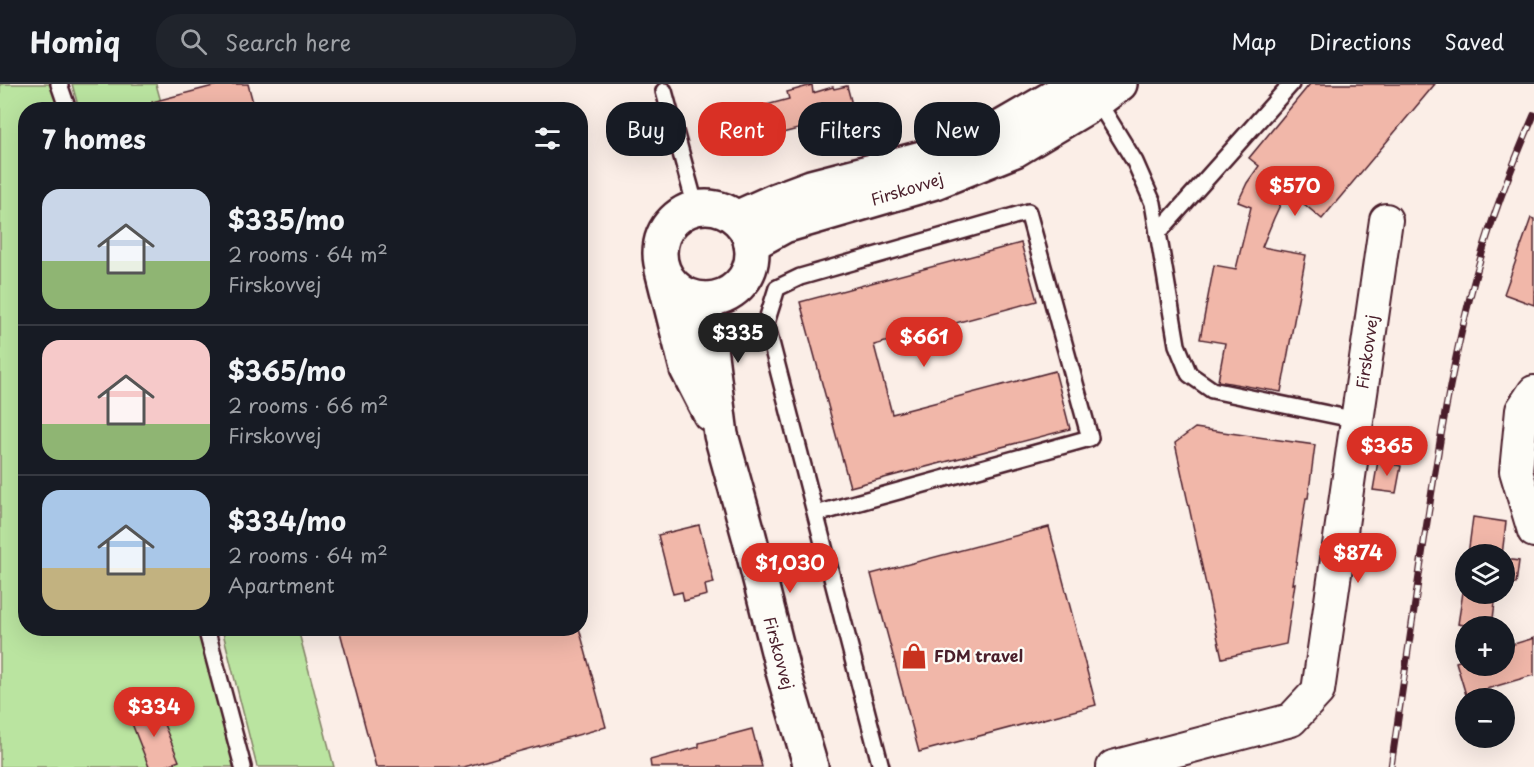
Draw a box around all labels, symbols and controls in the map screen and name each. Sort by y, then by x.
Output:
search box [156,14,576,68]
text: Homiq [30,20,120,63]
icon: search [177,25,210,58]
text: Search here [225,25,351,58]
text: Map [1231,25,1276,57]
text: Directions [1309,25,1411,57]
text: Saved [1444,25,1504,57]
chip: Buy [606,102,686,156]
chip: Rent [698,102,786,156]
chip: Filters [798,102,902,156]
chip: New [914,102,1000,156]
text: 7 homes [42,119,146,158]
icon: filters [531,122,564,155]
street label: Firskovvej [867,166,946,210]
pin: $570 [1259,166,1331,217]
text: $570 [1269,170,1321,200]
text: $335/mo [228,200,344,239]
icon: home [90,213,162,285]
text: 2 rooms · 64 m² [228,239,388,269]
text: Firskovvej [228,269,321,299]
pin: $335 [702,313,774,364]
street label: Firskovvej [1349,313,1383,391]
text: $335 [712,317,764,347]
pin: $661 [888,317,960,368]
text: $661 [900,321,948,351]
text: $365/mo [228,351,346,390]
icon: home [90,364,162,436]
text: 2 rooms · 66 m² [228,390,388,420]
text: Firskovvej [228,420,321,450]
pin: $365 [1351,426,1423,477]
text: $365 [1361,430,1413,460]
text: $334/mo [228,501,346,540]
icon: home [90,514,162,586]
pin: $874 [1322,533,1394,584]
text: $874 [1333,537,1383,567]
text: 2 rooms · 64 m² [228,540,388,570]
pin: $1,030 [741,543,839,594]
map controls [1455,544,1515,748]
button: layers [1455,544,1515,604]
text: $1,030 [755,547,825,577]
text: Apartment [228,570,335,600]
street label: Firskovvej [759,614,801,692]
button: + [1455,616,1515,676]
shop icon: FDM travel [899,641,929,671]
place label: FDM travel [934,643,1023,667]
pin: $334 [118,687,190,738]
button: − [1455,688,1515,748]
text: $334 [128,691,180,721]

